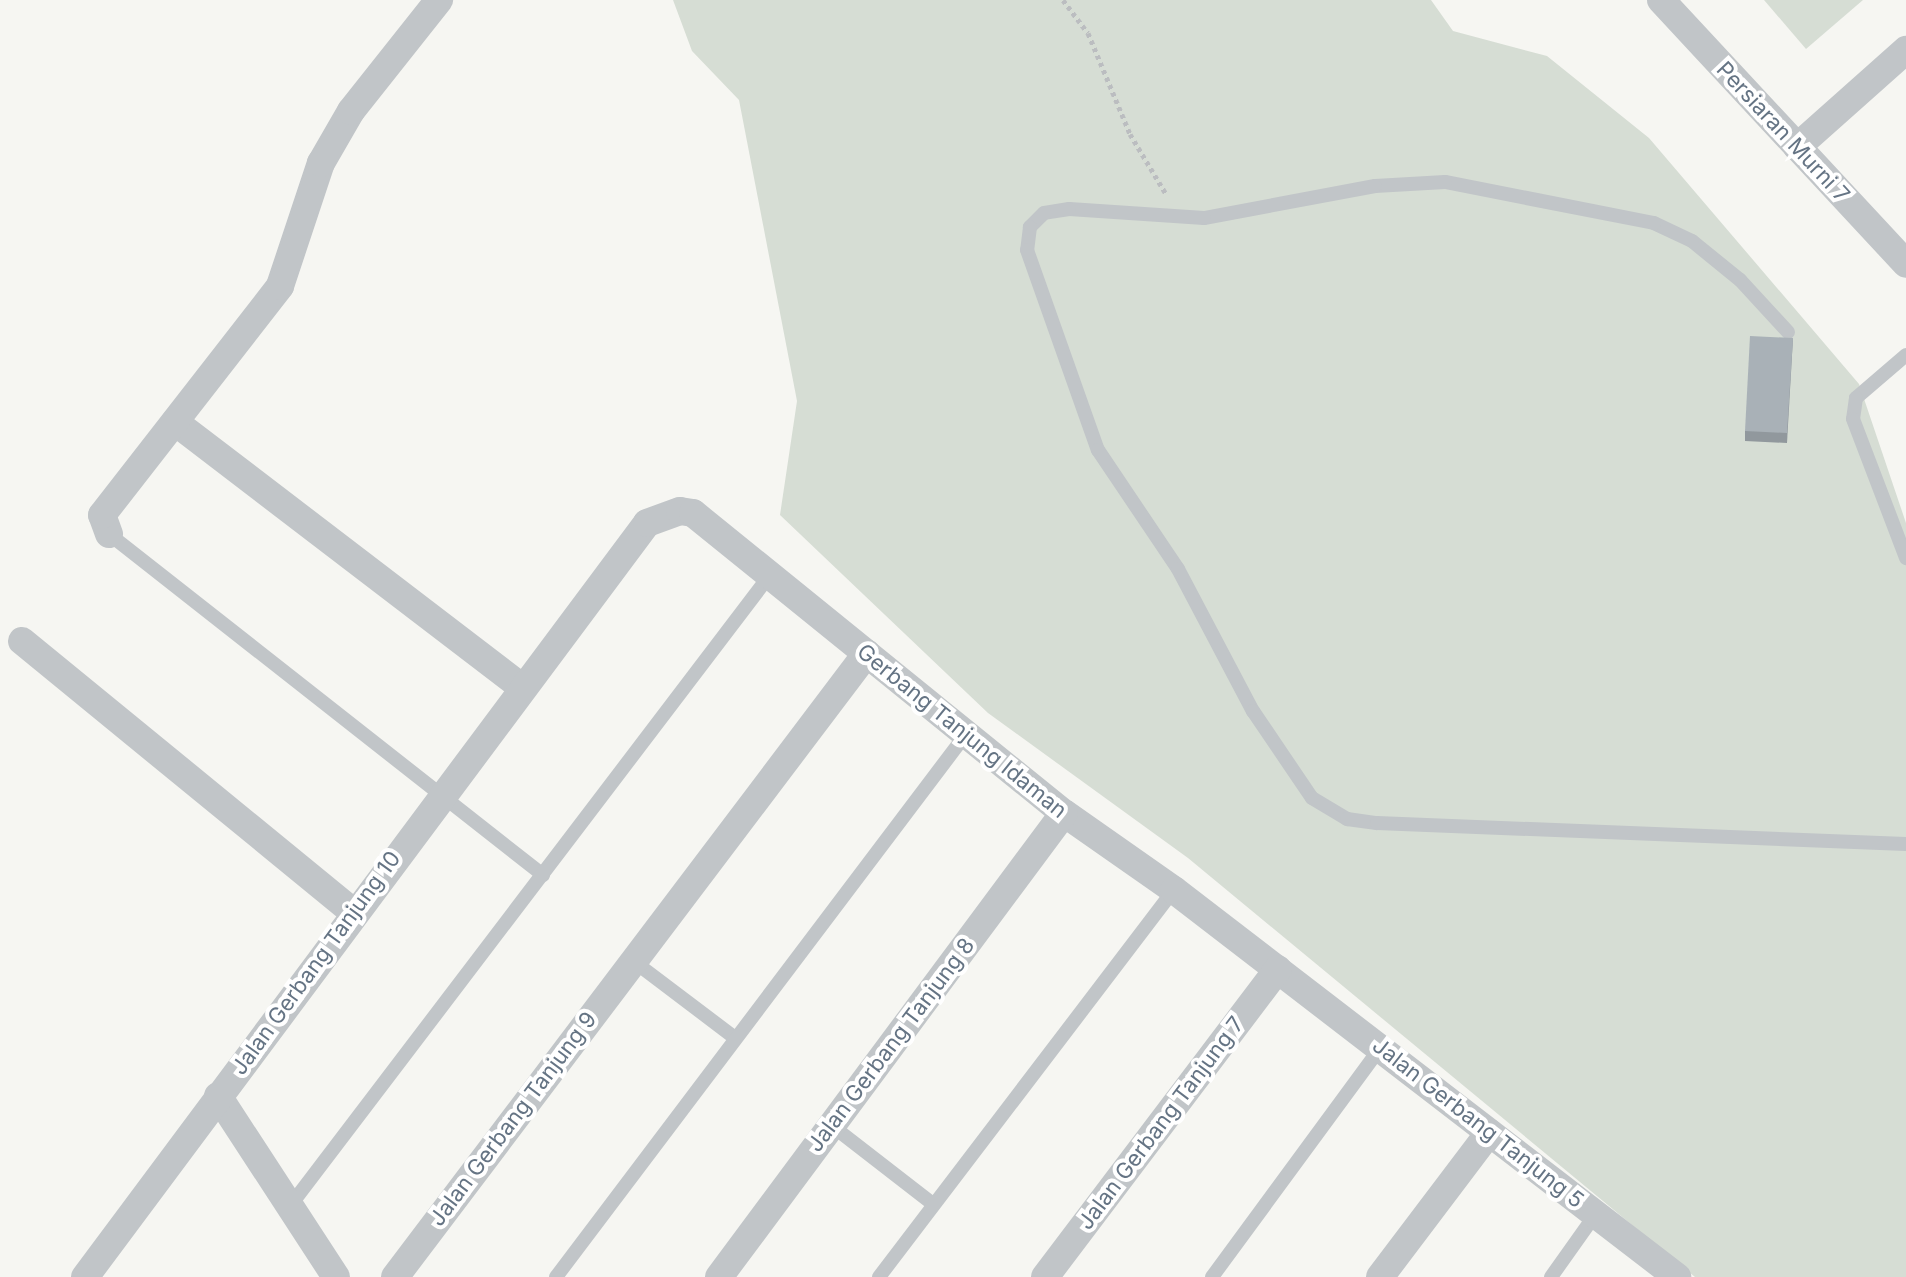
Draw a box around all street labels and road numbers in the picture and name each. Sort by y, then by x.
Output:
street label: Persiaran Murni 7 [1711,56,1855,208]
street label: Gerbang Tanjung Idaman [852,638,1072,824]
street label: Jalan Gerbang Tanjung 10 [226,846,406,1080]
street label: Jalan Gerbang Tanjung 8 [802,933,980,1157]
street label: Jalan Gerbang Tanjung 9 [424,1007,602,1231]
street label: Jalan Gerbang Tanjung 7 [1072,1011,1250,1235]
street label: Jalan Gerbang Tanjung 5 [1367,1032,1589,1214]

